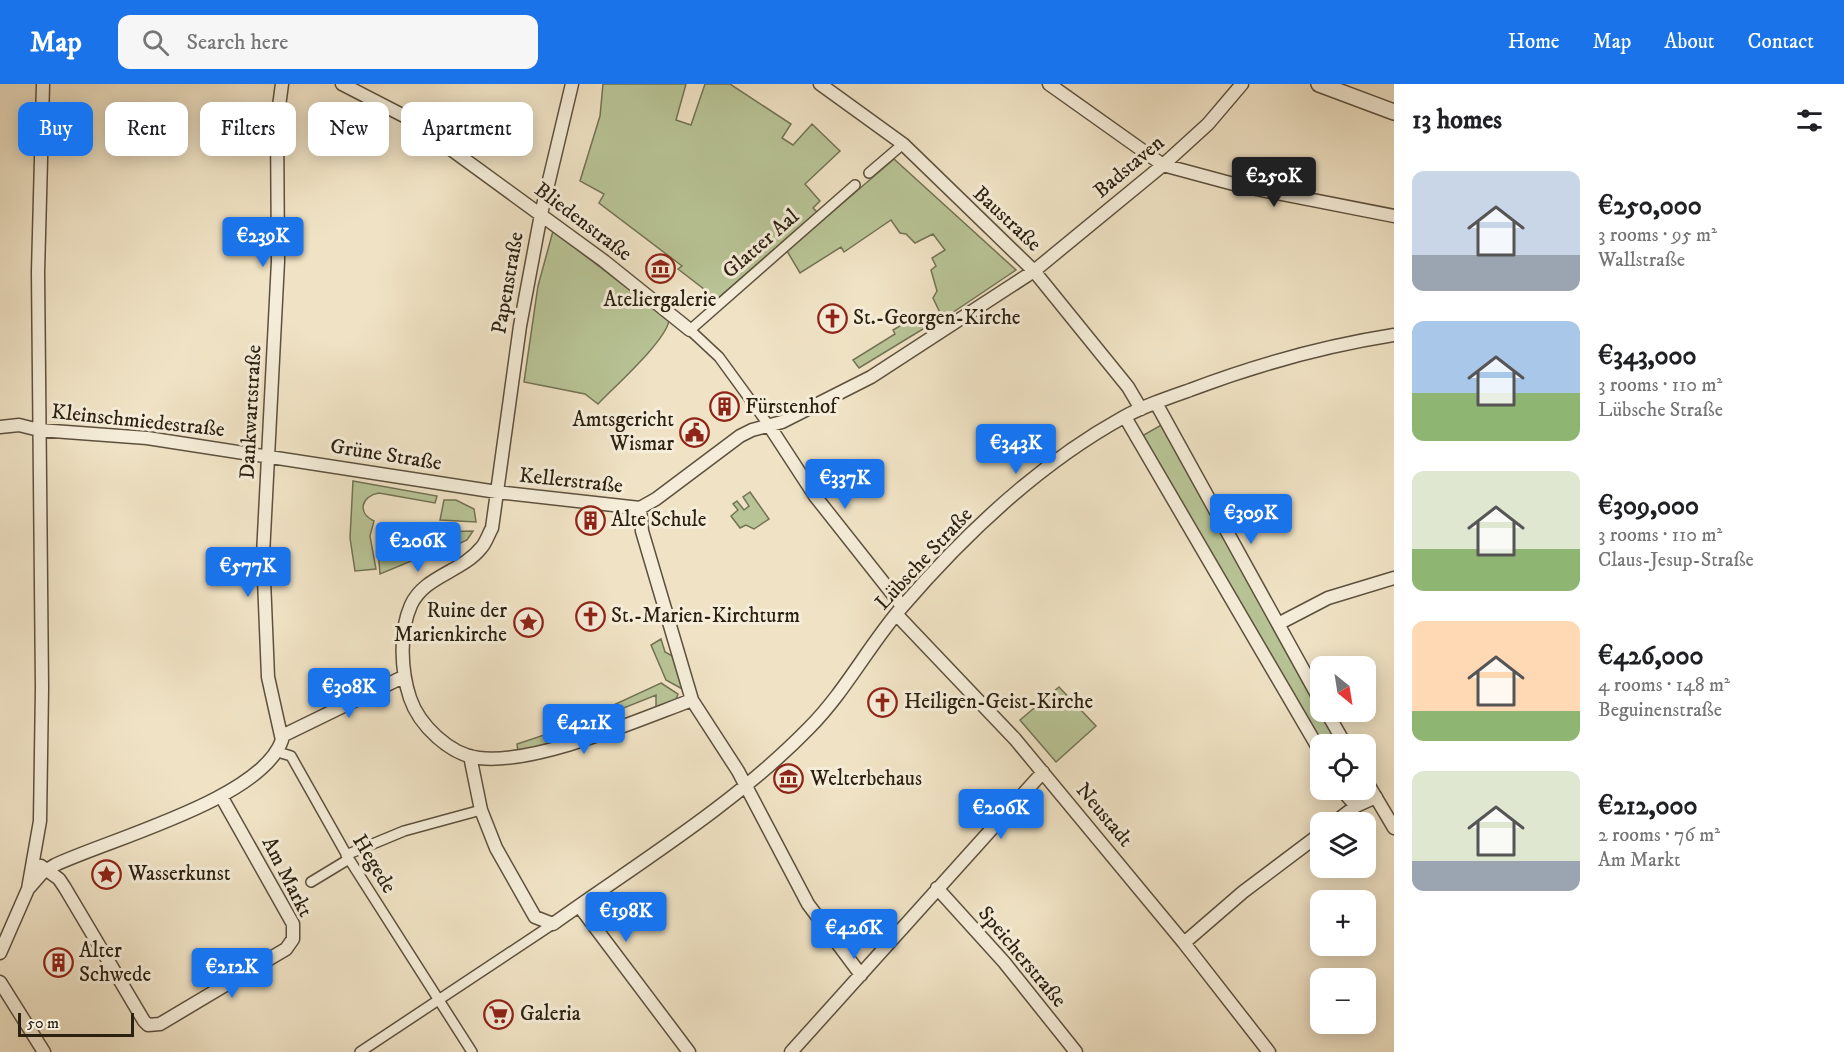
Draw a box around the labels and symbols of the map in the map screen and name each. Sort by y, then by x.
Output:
street label: Badstaven [1088,130,1170,204]
pin: €250K [1232,157,1316,208]
street label: Bliedenstraße [529,177,637,267]
street label: Baustraße [967,181,1047,257]
street label: Glatter Aal [717,203,805,284]
pin: €239K [221,217,305,268]
street label: Papenstraße [486,230,530,336]
museum icon: Ateliergalerie [644,253,676,285]
place label: Ateliergalerie [603,287,717,313]
church icon: St.-Georgen-Kirche [816,302,848,334]
place label: St.-Georgen-Kirche [853,305,1021,331]
street label: Dankwartstraße [234,344,268,480]
building icon: Fürstenhof [708,391,740,423]
place label: Fürstenhof [745,394,840,420]
street label: Kleinschmiedestraße [50,399,226,443]
place label: Amtsgericht Wismar [572,407,674,457]
public building icon: Amtsgericht Wismar [679,416,711,448]
pin: €343K [974,424,1058,475]
street label: Grüne Straße [328,433,444,477]
pin: €337K [803,459,887,510]
street label: Kellerstraße [518,463,624,499]
pin: €309K [1209,494,1293,545]
street label: Lübsche Straße [870,502,978,616]
building icon: Alte Schule [574,504,606,536]
place label: Alte Schule [611,507,707,533]
pin: €206K [376,522,460,573]
pin: €577K [206,547,290,598]
place label: Ruine der Marienkirche [394,598,507,648]
church icon: St.-Marien-Kirchturm [574,600,606,632]
place label: St.-Marien-Kirchturm [611,603,800,629]
place icon: Ruine der Marienkirche [512,607,544,639]
north arrow [1310,656,1376,722]
pin: €308K [307,668,391,719]
church icon: Heiligen-Geist-Kirche [867,686,899,718]
place label: Heiligen-Geist-Kirche [904,689,1094,715]
pin: €421K [542,704,626,755]
museum icon: Welterbehaus [773,763,805,795]
place label: Welterbehaus [809,766,922,792]
street label: Neustadt [1070,778,1138,852]
pin: €206K [959,789,1043,840]
street label: Hegede [346,830,402,898]
street label: Am Markt [256,833,318,922]
place icon: Wasserkunst [91,858,123,890]
place label: Wasserkunst [127,861,231,887]
pin: €198K [584,892,668,943]
street label: Speicherstraße [972,901,1072,1013]
pin: €426K [812,909,896,960]
place label: Alter Schwede [79,938,152,988]
building icon: Alter Schwede [42,947,74,979]
pin: €212K [190,948,274,999]
supermarket icon: Galeria [483,998,515,1030]
place label: Galeria [520,1001,581,1027]
scale bar [18,1010,134,1038]

